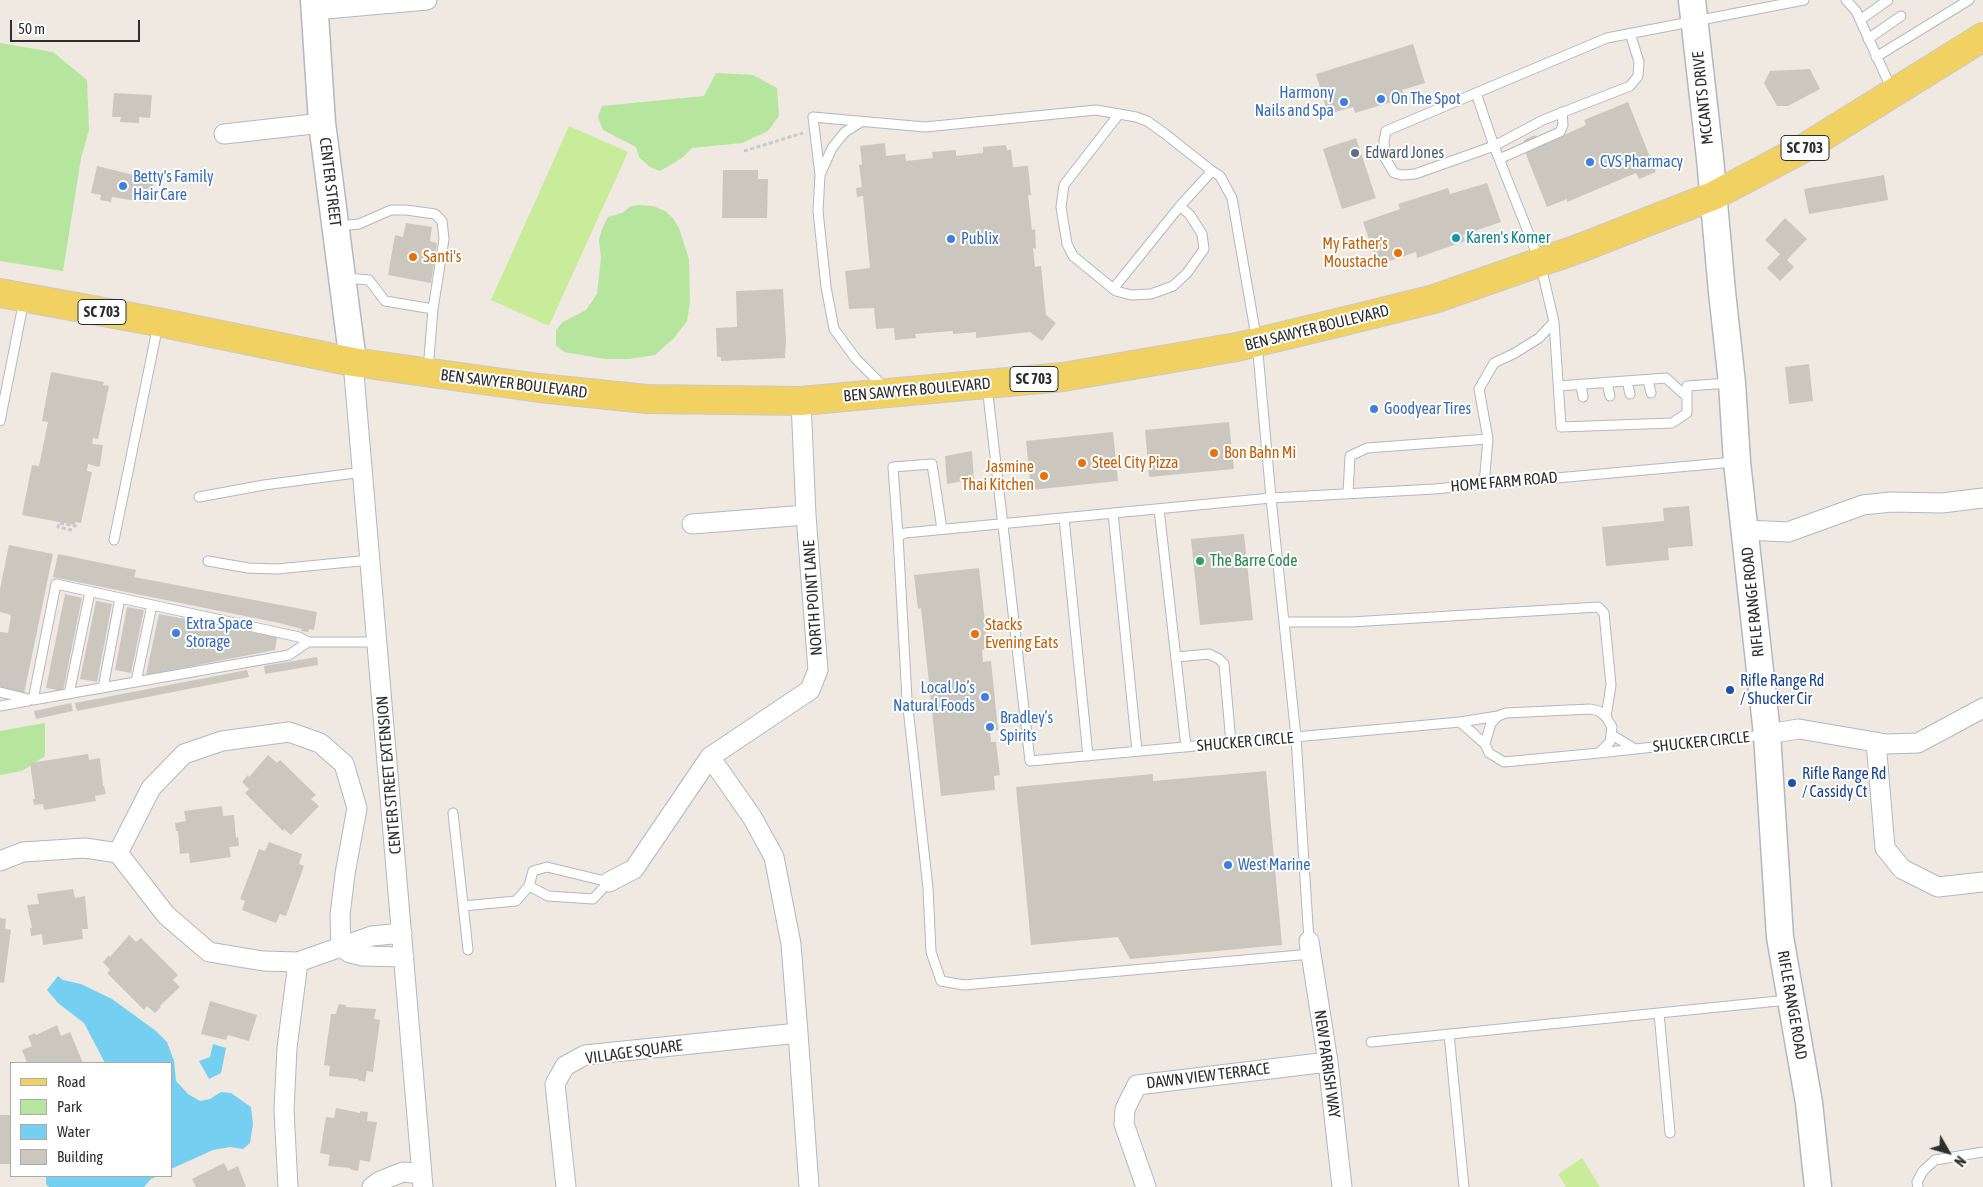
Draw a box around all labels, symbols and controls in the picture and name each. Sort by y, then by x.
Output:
scale bar [12,10,142,42]
text: 50 m [18,20,45,37]
street label: MCCANTS DRIVE [1689,50,1717,146]
place label: Harmony Nails and Spa [1255,83,1334,121]
place label: On The Spot [1391,89,1461,109]
marker: On The Spot [1375,93,1387,105]
marker: Harmony Nails and Spa [1338,96,1350,108]
street label: CENTER STREET [315,136,345,228]
road number: SC 703 [1781,136,1829,160]
place label: Edward Jones [1365,143,1444,163]
marker: Edward Jones [1349,147,1361,159]
place label: CVS Pharmacy [1600,152,1683,172]
marker: CVS Pharmacy [1584,156,1596,168]
place label: Betty's Family Hair Care [133,167,214,205]
marker: Betty's Family Hair Care [117,180,129,192]
place label: Karen's Korner [1466,228,1550,248]
place label: Publix [961,229,999,249]
marker: Karen's Korner [1450,232,1462,244]
marker: Publix [945,233,957,245]
place label: My Father's Moustache [1322,234,1388,272]
place label: Santi's [423,247,461,267]
marker: My Father's Moustache [1392,247,1404,259]
marker: Santi's [407,251,419,263]
road number: SC 703 [78,300,126,324]
street label: BEN SAWYER BOULEVARD [1243,301,1391,355]
street label: BEN SAWYER BOULEVARD [440,365,588,403]
road number: SC 703 [1010,366,1058,392]
street label: BEN SAWYER BOULEVARD [843,374,991,406]
place label: Goodyear Tires [1384,399,1471,419]
marker: Goodyear Tires [1368,403,1380,415]
place label: Bon Bahn Mi [1224,443,1296,463]
marker: Bon Bahn Mi [1208,447,1220,459]
place label: Steel City Pizza [1092,453,1178,473]
place label: Jasmine Thai Kitchen [962,457,1034,495]
marker: Steel City Pizza [1076,457,1088,469]
street label: HOME FARM ROAD [1450,468,1558,496]
marker: Jasmine Thai Kitchen [1038,470,1050,482]
street label: NORTH POINT LANE [799,540,827,656]
street label: RIFLE RANGE ROAD [1738,546,1768,658]
place label: The Barre Code [1210,551,1297,571]
marker: The Barre Code [1194,555,1206,567]
place label: Extra Space Storage [186,614,253,652]
place label: Stacks Evening Eats [985,615,1058,653]
marker: Extra Space Storage [170,627,182,639]
marker: Stacks Evening Eats [969,628,981,640]
place label: Rifle Range Rd / Shucker Cir [1740,671,1824,709]
place label: Local Jo’s Natural Foods [893,678,975,716]
marker: Rifle Range Rd / Shucker Cir [1724,684,1736,696]
marker: Local Jo’s Natural Foods [979,691,991,703]
street label: CENTER STREET EXTENSION [373,695,405,855]
place label: Bradley’s Spirits [1000,708,1053,746]
marker: Bradley’s Spirits [984,721,996,733]
street label: SHUCKER CIRCLE [1652,727,1750,757]
street label: SHUCKER CIRCLE [1196,728,1294,756]
place label: Rifle Range Rd / Cassidy Ct [1802,764,1886,802]
marker: Rifle Range Rd / Cassidy Ct [1786,777,1798,789]
place label: West Marine [1238,855,1310,875]
marker: West Marine [1222,859,1234,871]
street label: RIFLE RANGE ROAD [1773,949,1811,1061]
street label: NEW PARRISH WAY [1310,1009,1344,1119]
street label: VILLAGE SQUARE [584,1036,684,1068]
street label: DAWN VIEW TERRACE [1145,1059,1271,1093]
legend [10,1062,172,1177]
text: Road [57,1073,86,1090]
text: Park [57,1098,82,1115]
text: Water [57,1123,90,1140]
north arrow [1923,1127,1973,1177]
text: Building [57,1148,103,1165]
text: N [1951,1153,1969,1169]

